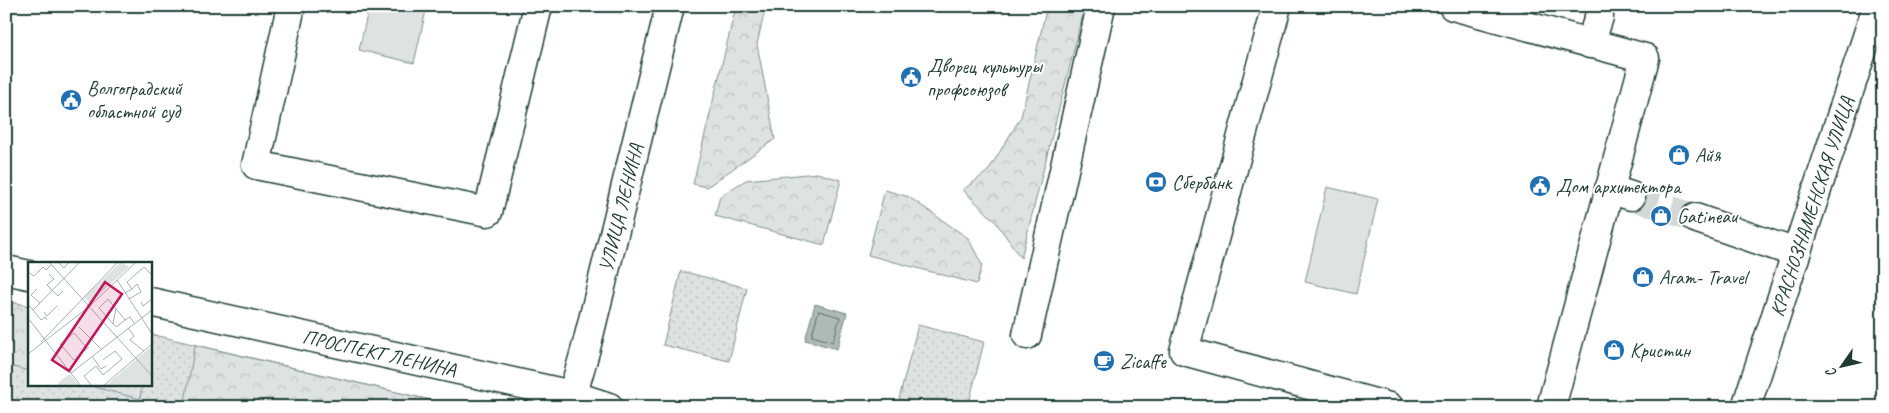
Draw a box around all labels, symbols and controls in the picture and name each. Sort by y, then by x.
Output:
place label: Дворец культуры профсоюзов [927,54,1043,102]
public building icon: Дворец культуры профсоюзов [899,65,923,89]
place label: Волгоградский областной суд [87,76,184,124]
public building icon: Волгоградский областной суд [59,88,83,112]
street label: КРАСНОЗНАМЕНСКАЯ УЛИЦА [1764,93,1860,320]
street label: УЛИЦА ЛЕНИНА [593,140,649,274]
shop icon: Айя [1667,143,1691,167]
place label: Айя [1695,143,1721,168]
bank icon: Сбербанк [1144,170,1168,194]
place label: Сбербанк [1172,170,1233,195]
public building icon: Дом архитектора [1528,174,1552,198]
place label: Дом архитектора [1556,174,1682,199]
shop icon: Gatineau [1649,204,1673,228]
place label: Gatineau [1677,204,1739,229]
inset map [28,262,151,386]
shop icon: Агат- Travel [1631,265,1655,289]
place label: Агат- Travel [1659,265,1750,290]
street label: ПРОСПЕКТ ЛЕНИНА [300,324,459,382]
shop icon: Кристин [1602,338,1626,362]
place label: Кристин [1630,338,1692,363]
north arrow [1816,340,1866,390]
cafe icon: Zicaffe [1092,349,1116,373]
place label: Zicaffe [1120,349,1167,374]
text: С [1821,364,1841,381]

